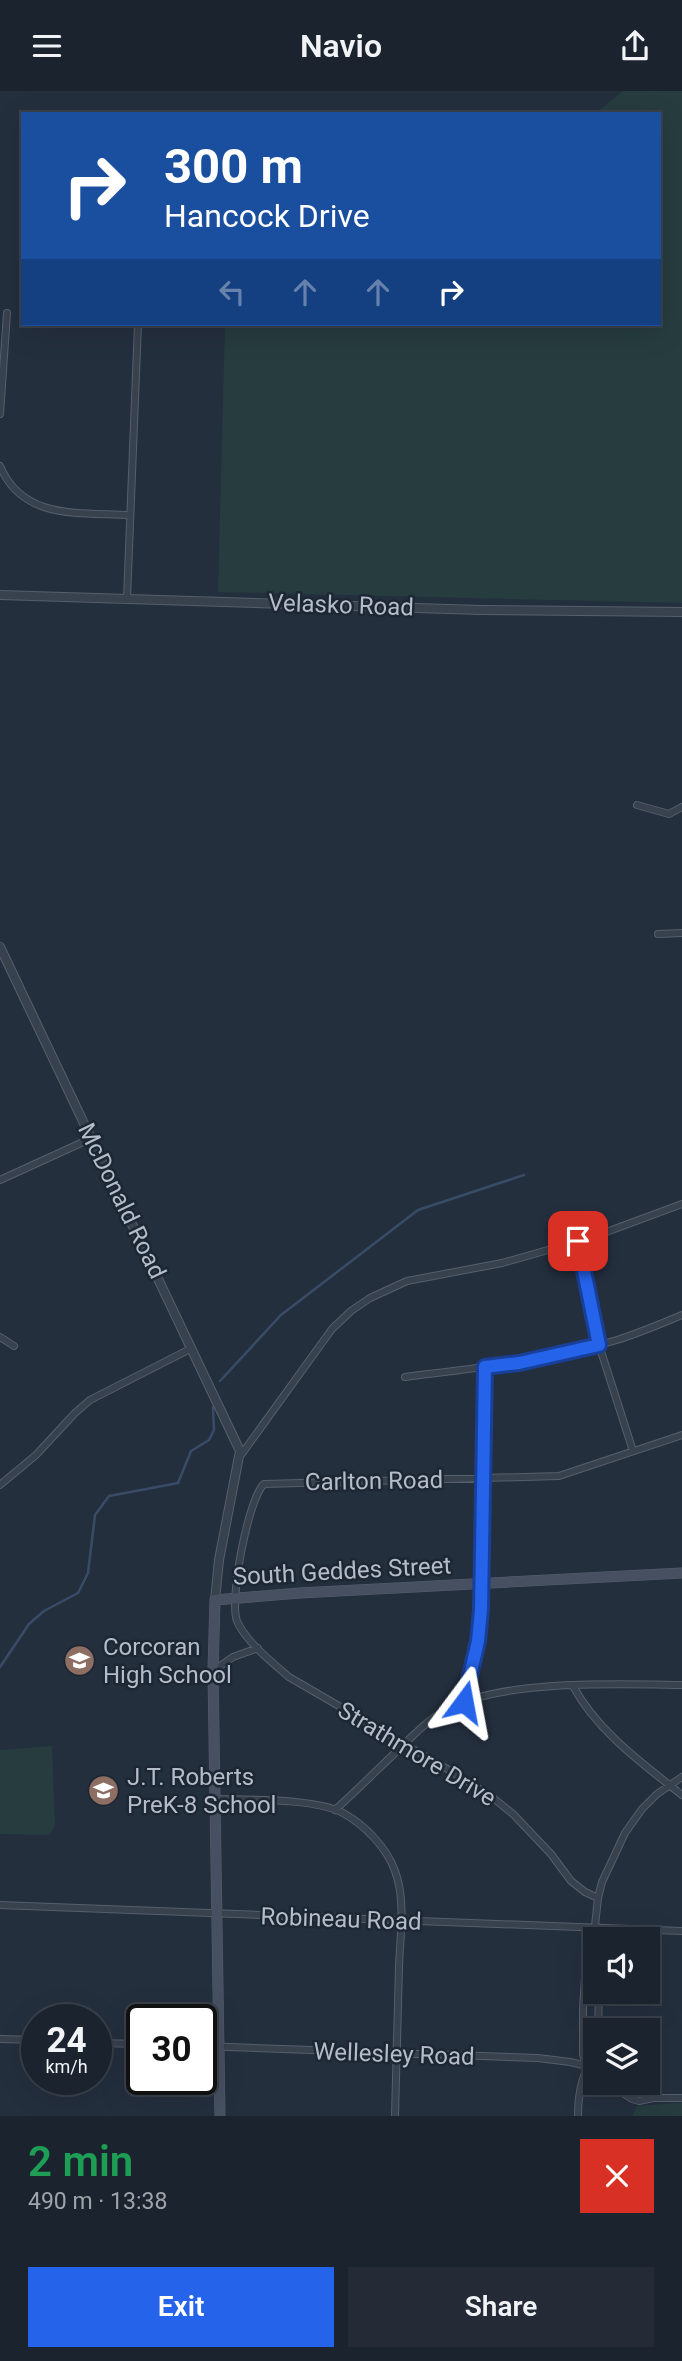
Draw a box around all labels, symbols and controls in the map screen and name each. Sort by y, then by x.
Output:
icon: menu [28,27,66,65]
text: Navio [300,27,382,65]
icon: share [616,27,654,65]
text: 300 m [164,138,303,195]
icon: right [49,140,140,231]
text: Hancock Drive [164,197,370,235]
icon: left [213,273,251,311]
icon: ahead [286,273,324,311]
icon: ahead [359,273,397,311]
icon: right [432,273,470,311]
street label: Velasko Road [268,588,414,622]
street label: McDonald Road [72,1119,172,1283]
pin [548,1211,608,1271]
icon: arrive [559,1222,597,1260]
street label: Carlton Road [305,1466,443,1496]
street label: South Geddes Street [232,1551,452,1591]
place label: Corcoran High School [103,1633,232,1689]
school or university icon: Corcoran High School [63,1644,97,1678]
position arrow [427,1665,501,1739]
street label: Strathmore Drive [333,1696,501,1812]
place label: J.T. Roberts PreK-8 School [127,1763,276,1819]
school or university icon: J.T. Roberts PreK-8 School [87,1774,121,1808]
street label: Robineau Road [260,1902,422,1936]
map controls [583,1927,660,2095]
button: sound [583,1927,660,2004]
speed limit sign: 30 [126,2004,217,2095]
button: layers [583,2018,660,2095]
text: 24 [46,2020,87,2061]
street label: Wellesley Road [313,2037,475,2071]
text: km/h [45,2056,88,2077]
text: 2 min [28,2137,133,2186]
button: close [580,2139,654,2213]
text: 490 m · 13:38 [28,2188,167,2215]
button: Exit [28,2267,334,2347]
button: Share [348,2267,654,2347]

